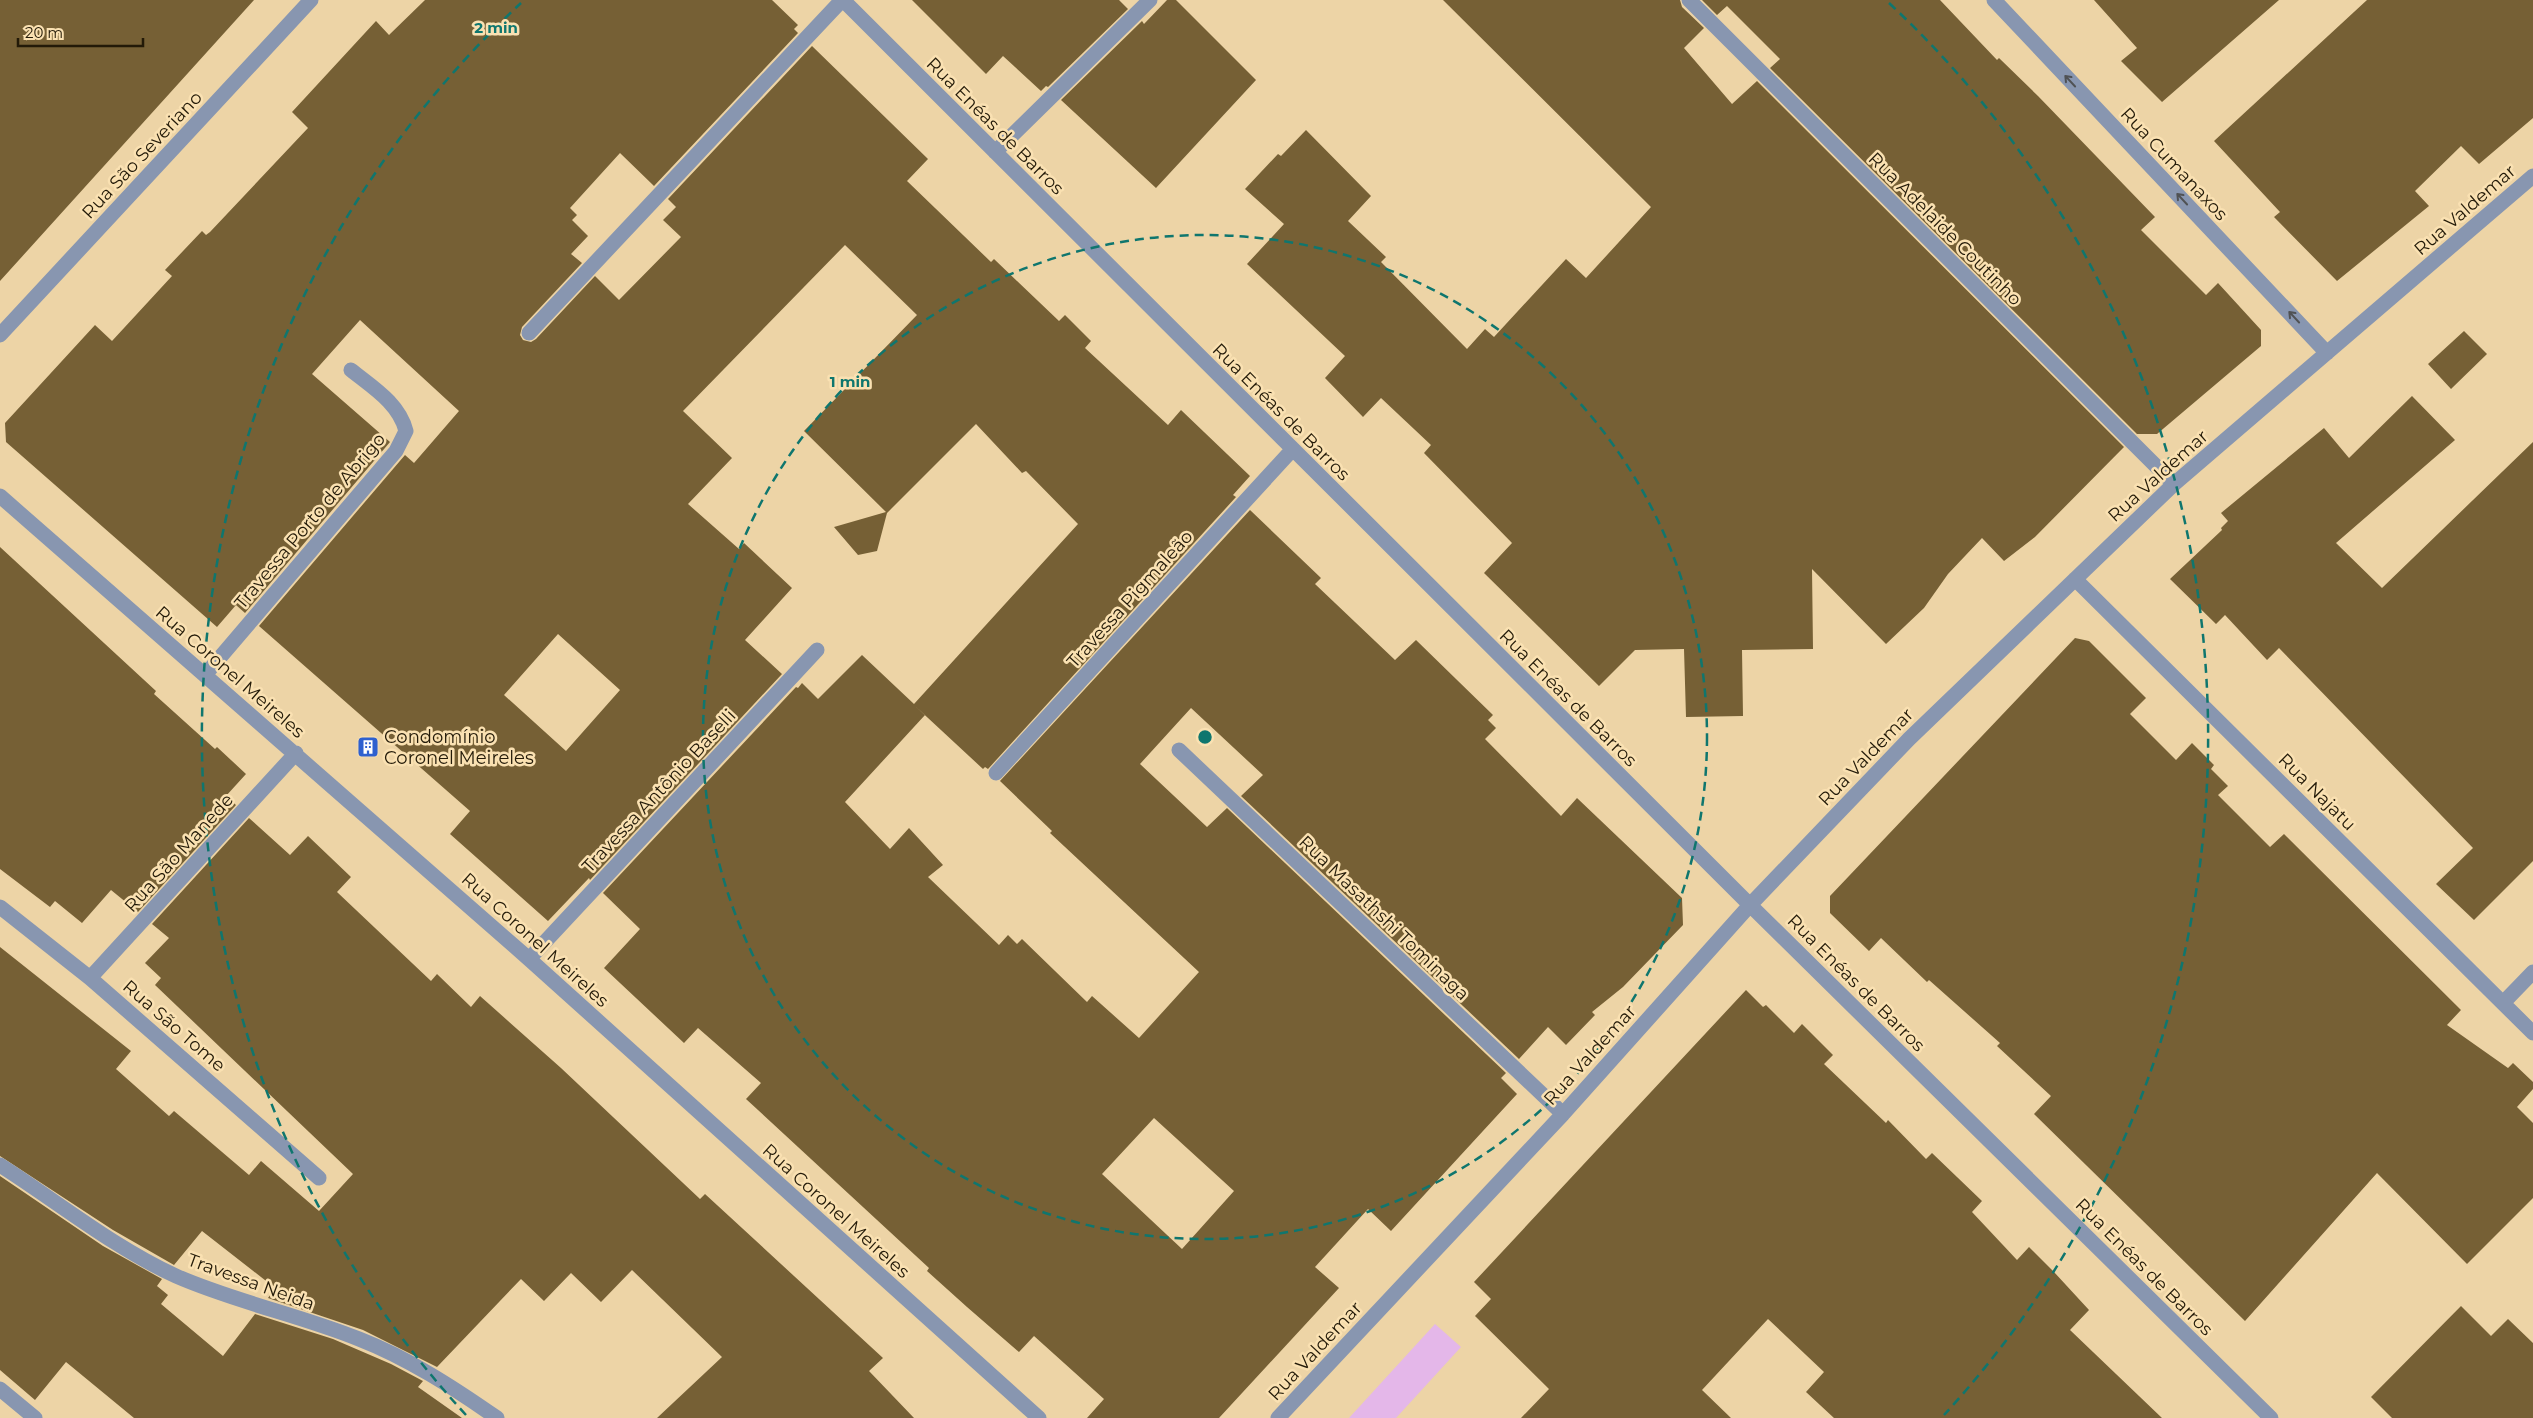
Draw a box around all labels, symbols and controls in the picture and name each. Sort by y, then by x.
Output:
scale bar [18,15,142,47]
text: 2 min [474,18,518,37]
text: 20 m [25,23,63,42]
street label: Rua Enéas de Barros [922,53,1069,200]
one-way arrow [2064,75,2076,88]
street label: Rua São Severiano [77,87,207,223]
street label: Rua Cumanaxos [2116,103,2232,225]
street label: Rua Adelaide Coutinho [1864,148,2026,310]
street label: Rua Valdemar [2410,160,2520,260]
one-way arrow [2176,193,2188,206]
one-way arrow [2288,311,2300,324]
street label: Rua Enéas de Barros [1208,339,1355,486]
text: 1 min [830,372,870,391]
street label: Rua Valdemar [2103,425,2213,527]
street label: Travessa Porto de Abrigo [230,428,390,614]
street label: Travessa Pigmaleão [1062,526,1198,672]
street label: Rua Coronel Meireles [151,601,309,743]
street label: Rua Enéas de Barros [1495,625,1642,772]
street label: Rua Valdemar [1814,704,1918,810]
street label: Travessa Antônio Baselli [578,705,740,877]
place label: Condomínio Coronel Meireles [384,726,534,769]
centre of rings [1196,728,1214,746]
building icon: Condomínio Coronel Meireles [356,735,380,759]
street label: Rua Najatu [2274,749,2360,835]
street label: Rua São Manede [120,789,238,917]
street label: Rua Masathshi Tominaga [1294,831,1474,1005]
street label: Rua Coronel Meireles [457,868,613,1012]
street label: Rua Enéas de Barros [1783,910,1930,1057]
street label: Rua São Tome [118,975,230,1077]
street label: Rua Valdemar [1539,1000,1641,1110]
street label: Rua Coronel Meireles [758,1139,914,1283]
street label: Rua Enéas de Barros [2071,1194,2218,1341]
street label: Travessa Neida [185,1249,317,1315]
street label: Rua Valdemar [1263,1297,1367,1405]

